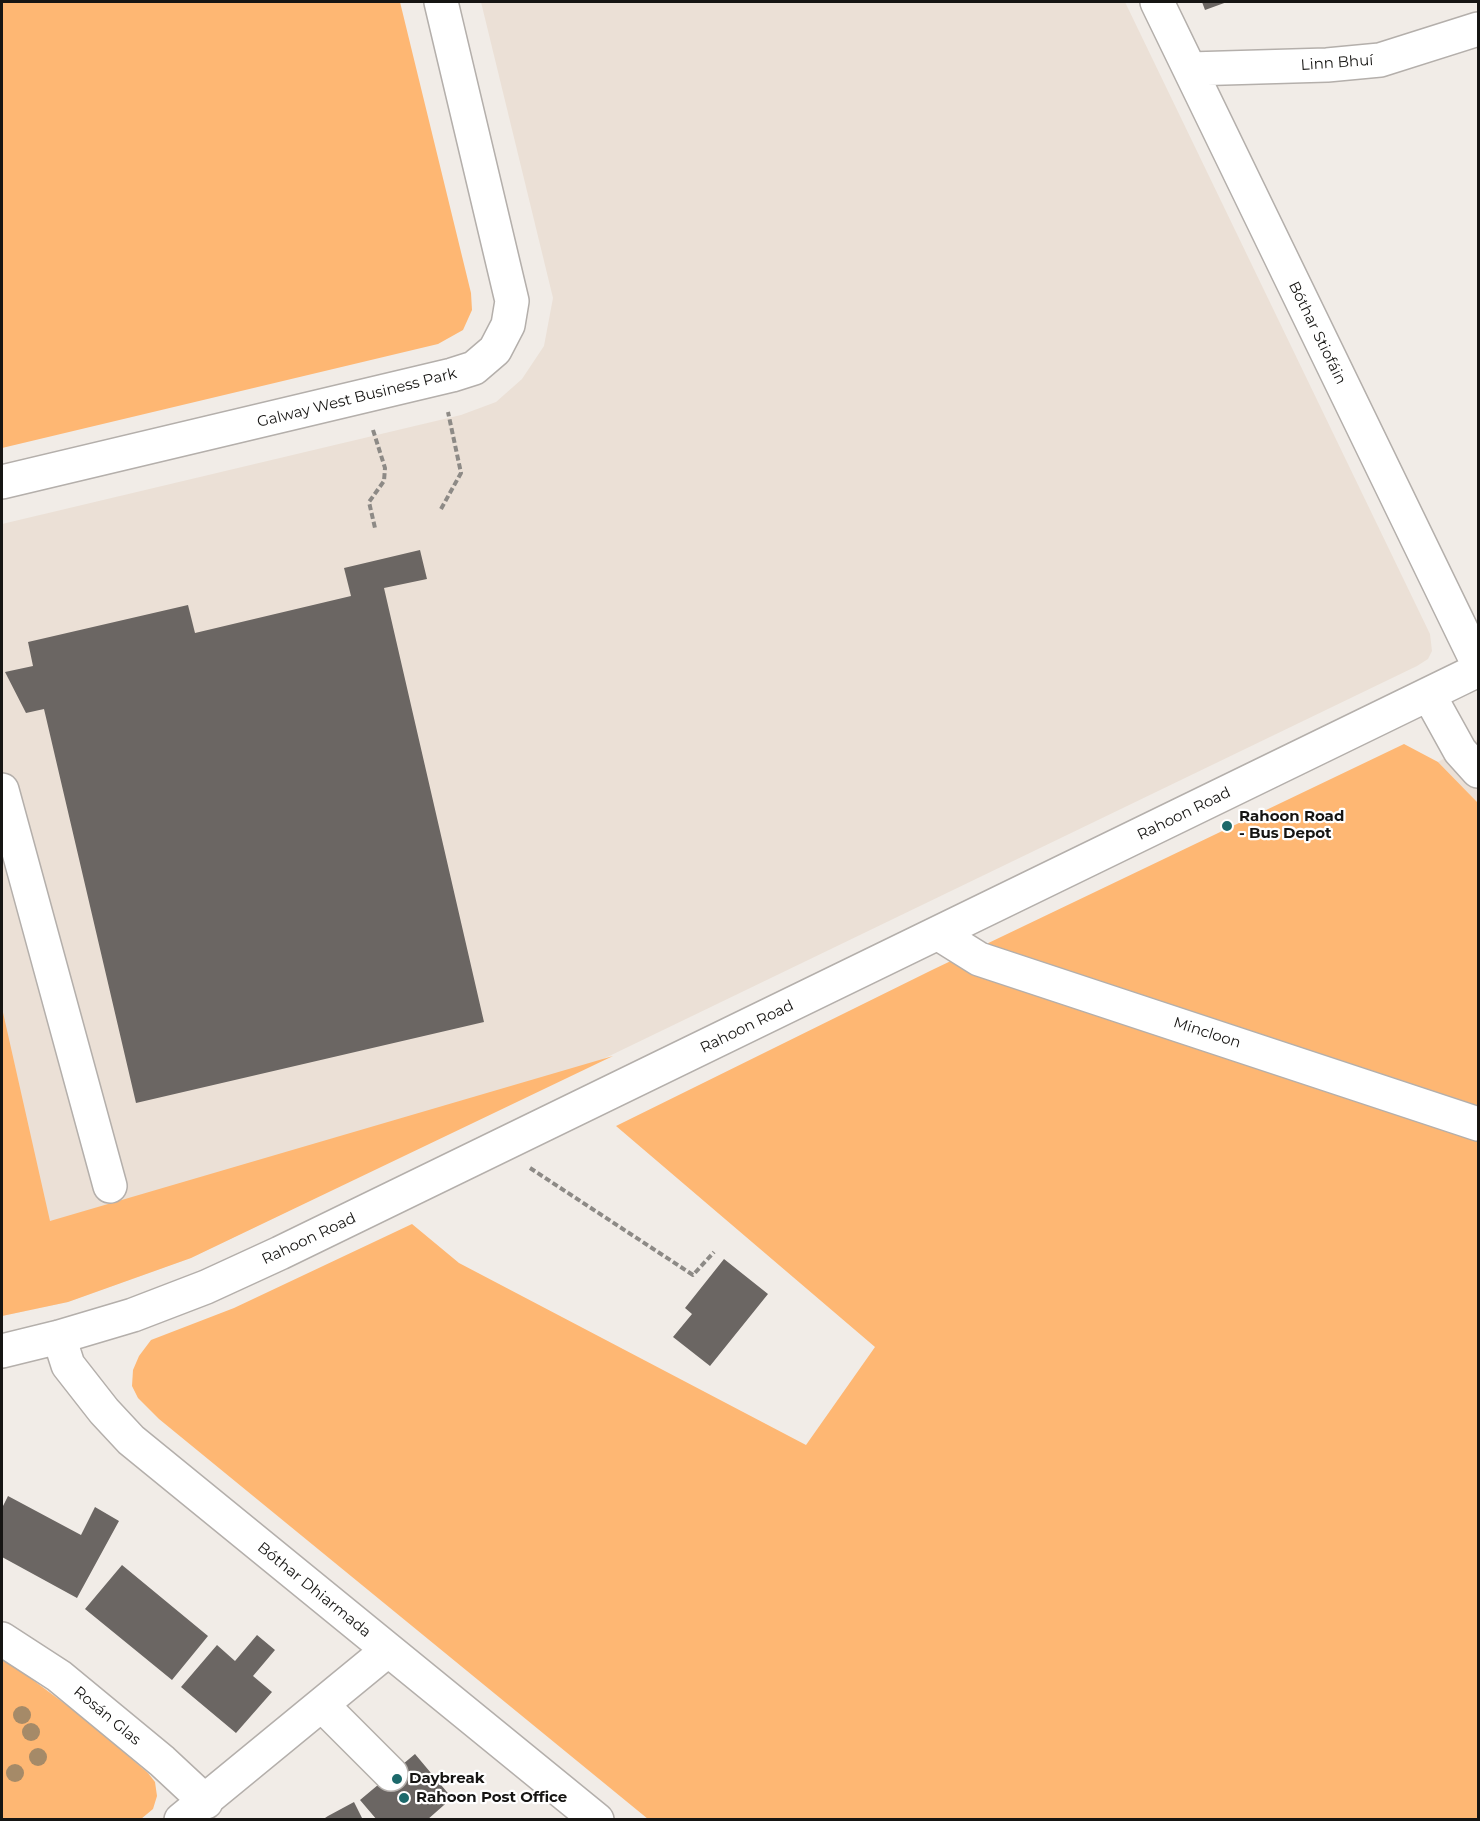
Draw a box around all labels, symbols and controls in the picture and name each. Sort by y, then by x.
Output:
street label: Linn Bhuí [1300,51,1374,75]
street label: Bóthar Stiofáin [1284,279,1350,387]
street label: Galway West Business Park [255,364,459,432]
street label: Rahoon Road [1134,784,1234,844]
place label: Rahoon Road - Bus Depot [1239,808,1344,843]
marker: Rahoon Road - Bus Depot [1220,819,1234,833]
street label: Rahoon Road [697,997,797,1057]
street label: Mincloon [1171,1014,1243,1052]
street label: Rahoon Road [259,1209,359,1269]
street label: Bóthar Dhiarmada [254,1539,374,1641]
street label: Rosán Glas [70,1683,144,1749]
place label: Daybreak [409,1770,484,1788]
marker: Daybreak [390,1772,404,1786]
place label: Rahoon Post Office [416,1789,567,1807]
marker: Rahoon Post Office [397,1791,411,1805]

